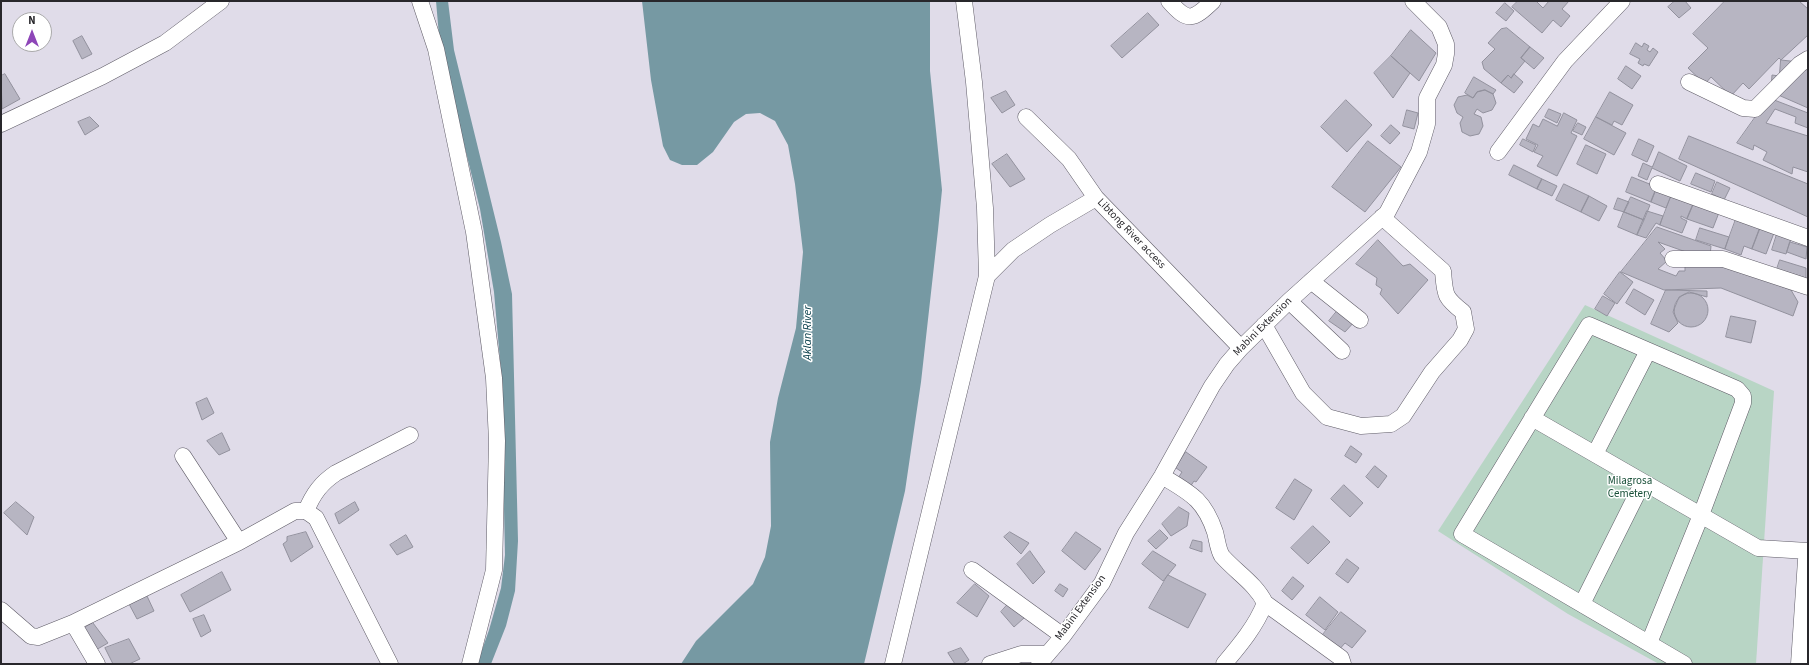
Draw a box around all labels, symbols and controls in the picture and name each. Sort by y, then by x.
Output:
north arrow [12,12,52,52]
text: N [28,13,36,28]
street label: Libtong River access [1094,196,1168,272]
street label: Mabini Extension [1231,295,1295,359]
water label: Aklan River [801,306,815,360]
park label: Milagrosa Cemetery [1608,475,1652,501]
street label: Mabini Extension [1053,573,1109,643]

